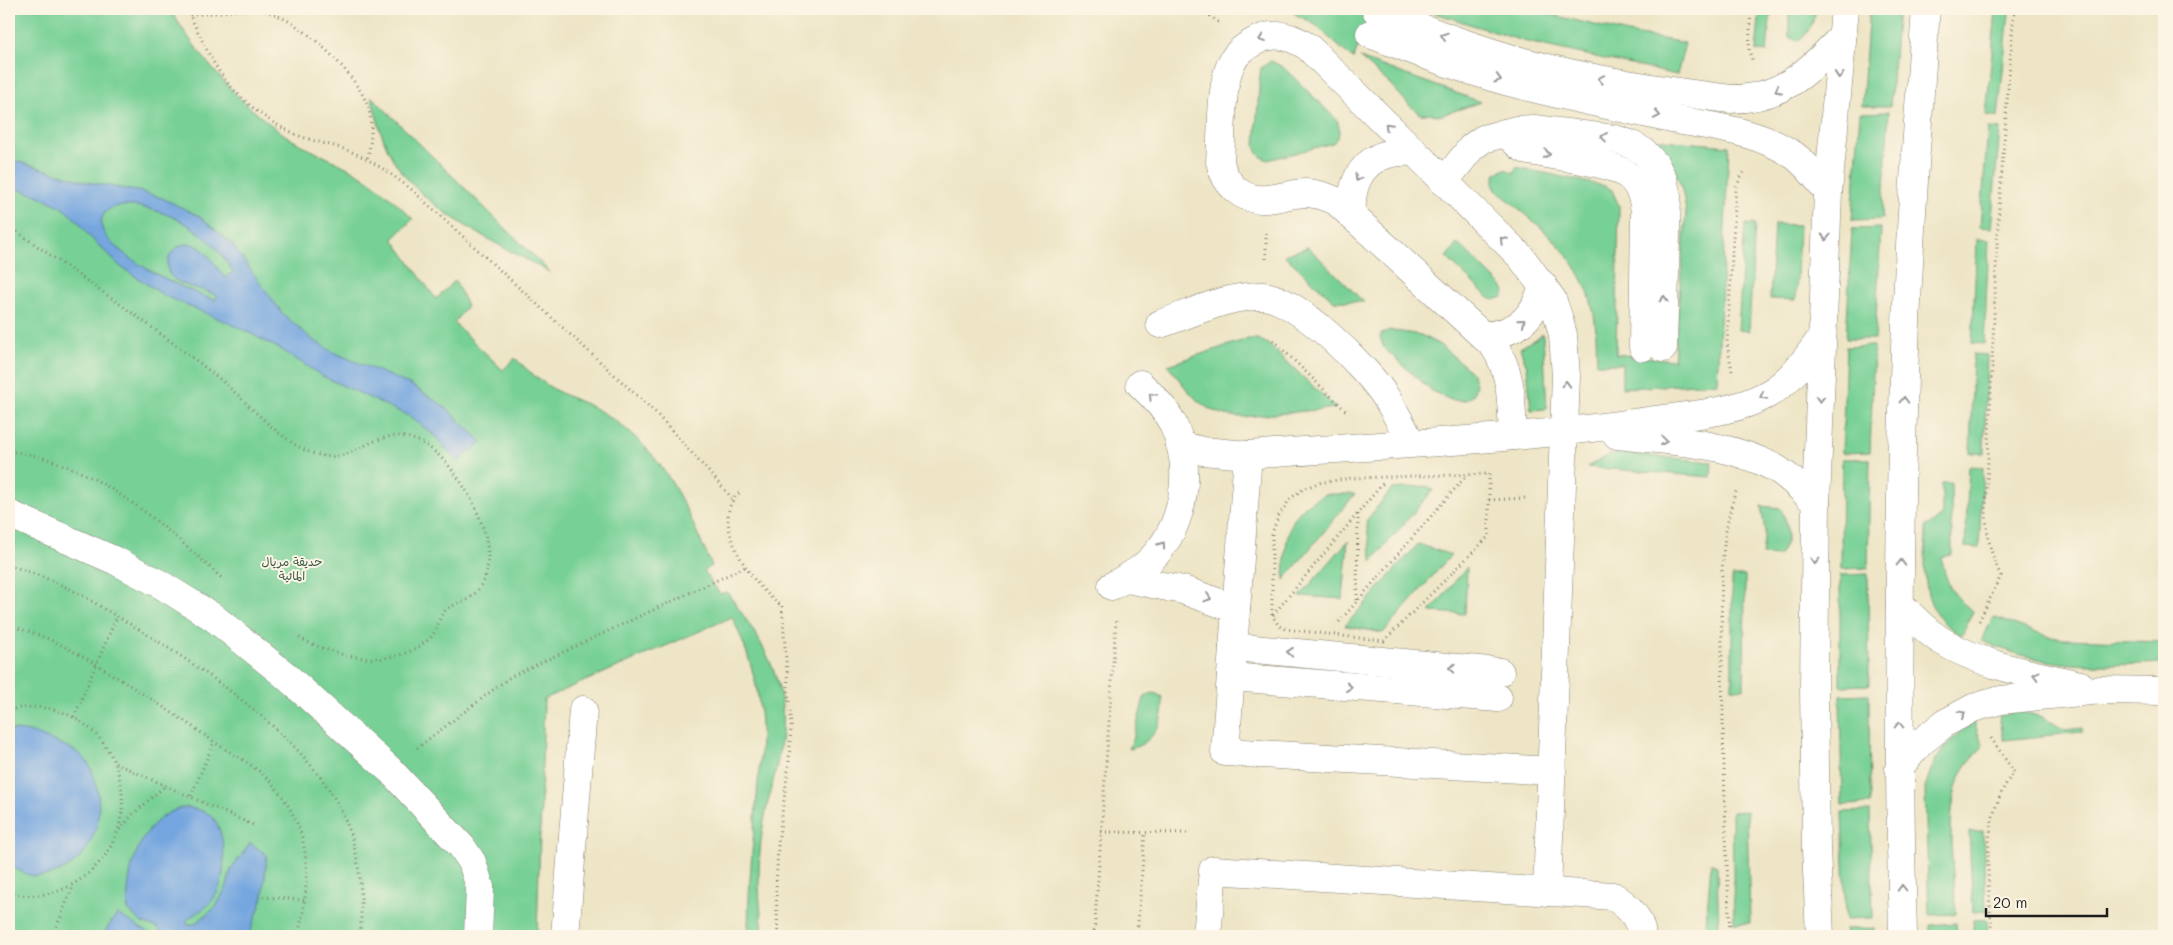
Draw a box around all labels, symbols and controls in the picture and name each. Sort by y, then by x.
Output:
one-way arrow [1441,32,1449,42]
one-way arrow [1258,33,1266,43]
one-way arrow [1834,71,1845,79]
one-way arrow [1494,73,1502,83]
one-way arrow [1597,74,1605,85]
one-way arrow [1774,84,1783,94]
one-way arrow [1652,110,1661,120]
one-way arrow [1385,123,1394,132]
one-way arrow [1599,132,1607,143]
one-way arrow [1543,149,1552,159]
one-way arrow [1355,172,1365,181]
one-way arrow [1821,233,1832,241]
one-way arrow [1500,237,1509,246]
one-way arrow [1659,295,1670,303]
one-way arrow [1516,319,1525,327]
one-way arrow [1561,379,1571,387]
one-way arrow [1760,390,1769,400]
one-way arrow [1149,393,1158,402]
one-way arrow [1815,396,1825,403]
one-way arrow [1899,396,1909,404]
one-way arrow [1661,435,1669,446]
one-way arrow [1156,541,1165,551]
park label: حديقة مريال المائية [262,553,322,583]
one-way arrow [1810,558,1820,566]
one-way arrow [1895,558,1906,566]
one-way arrow [1204,592,1212,602]
one-way arrow [1286,647,1294,658]
one-way arrow [1448,663,1456,674]
one-way arrow [2033,670,2041,680]
one-way arrow [1346,681,1354,692]
one-way arrow [1957,710,1966,720]
one-way arrow [1894,721,1904,728]
one-way arrow [1897,883,1907,891]
scale bar [1986,885,2107,917]
text: 20 m [1993,892,2027,912]

